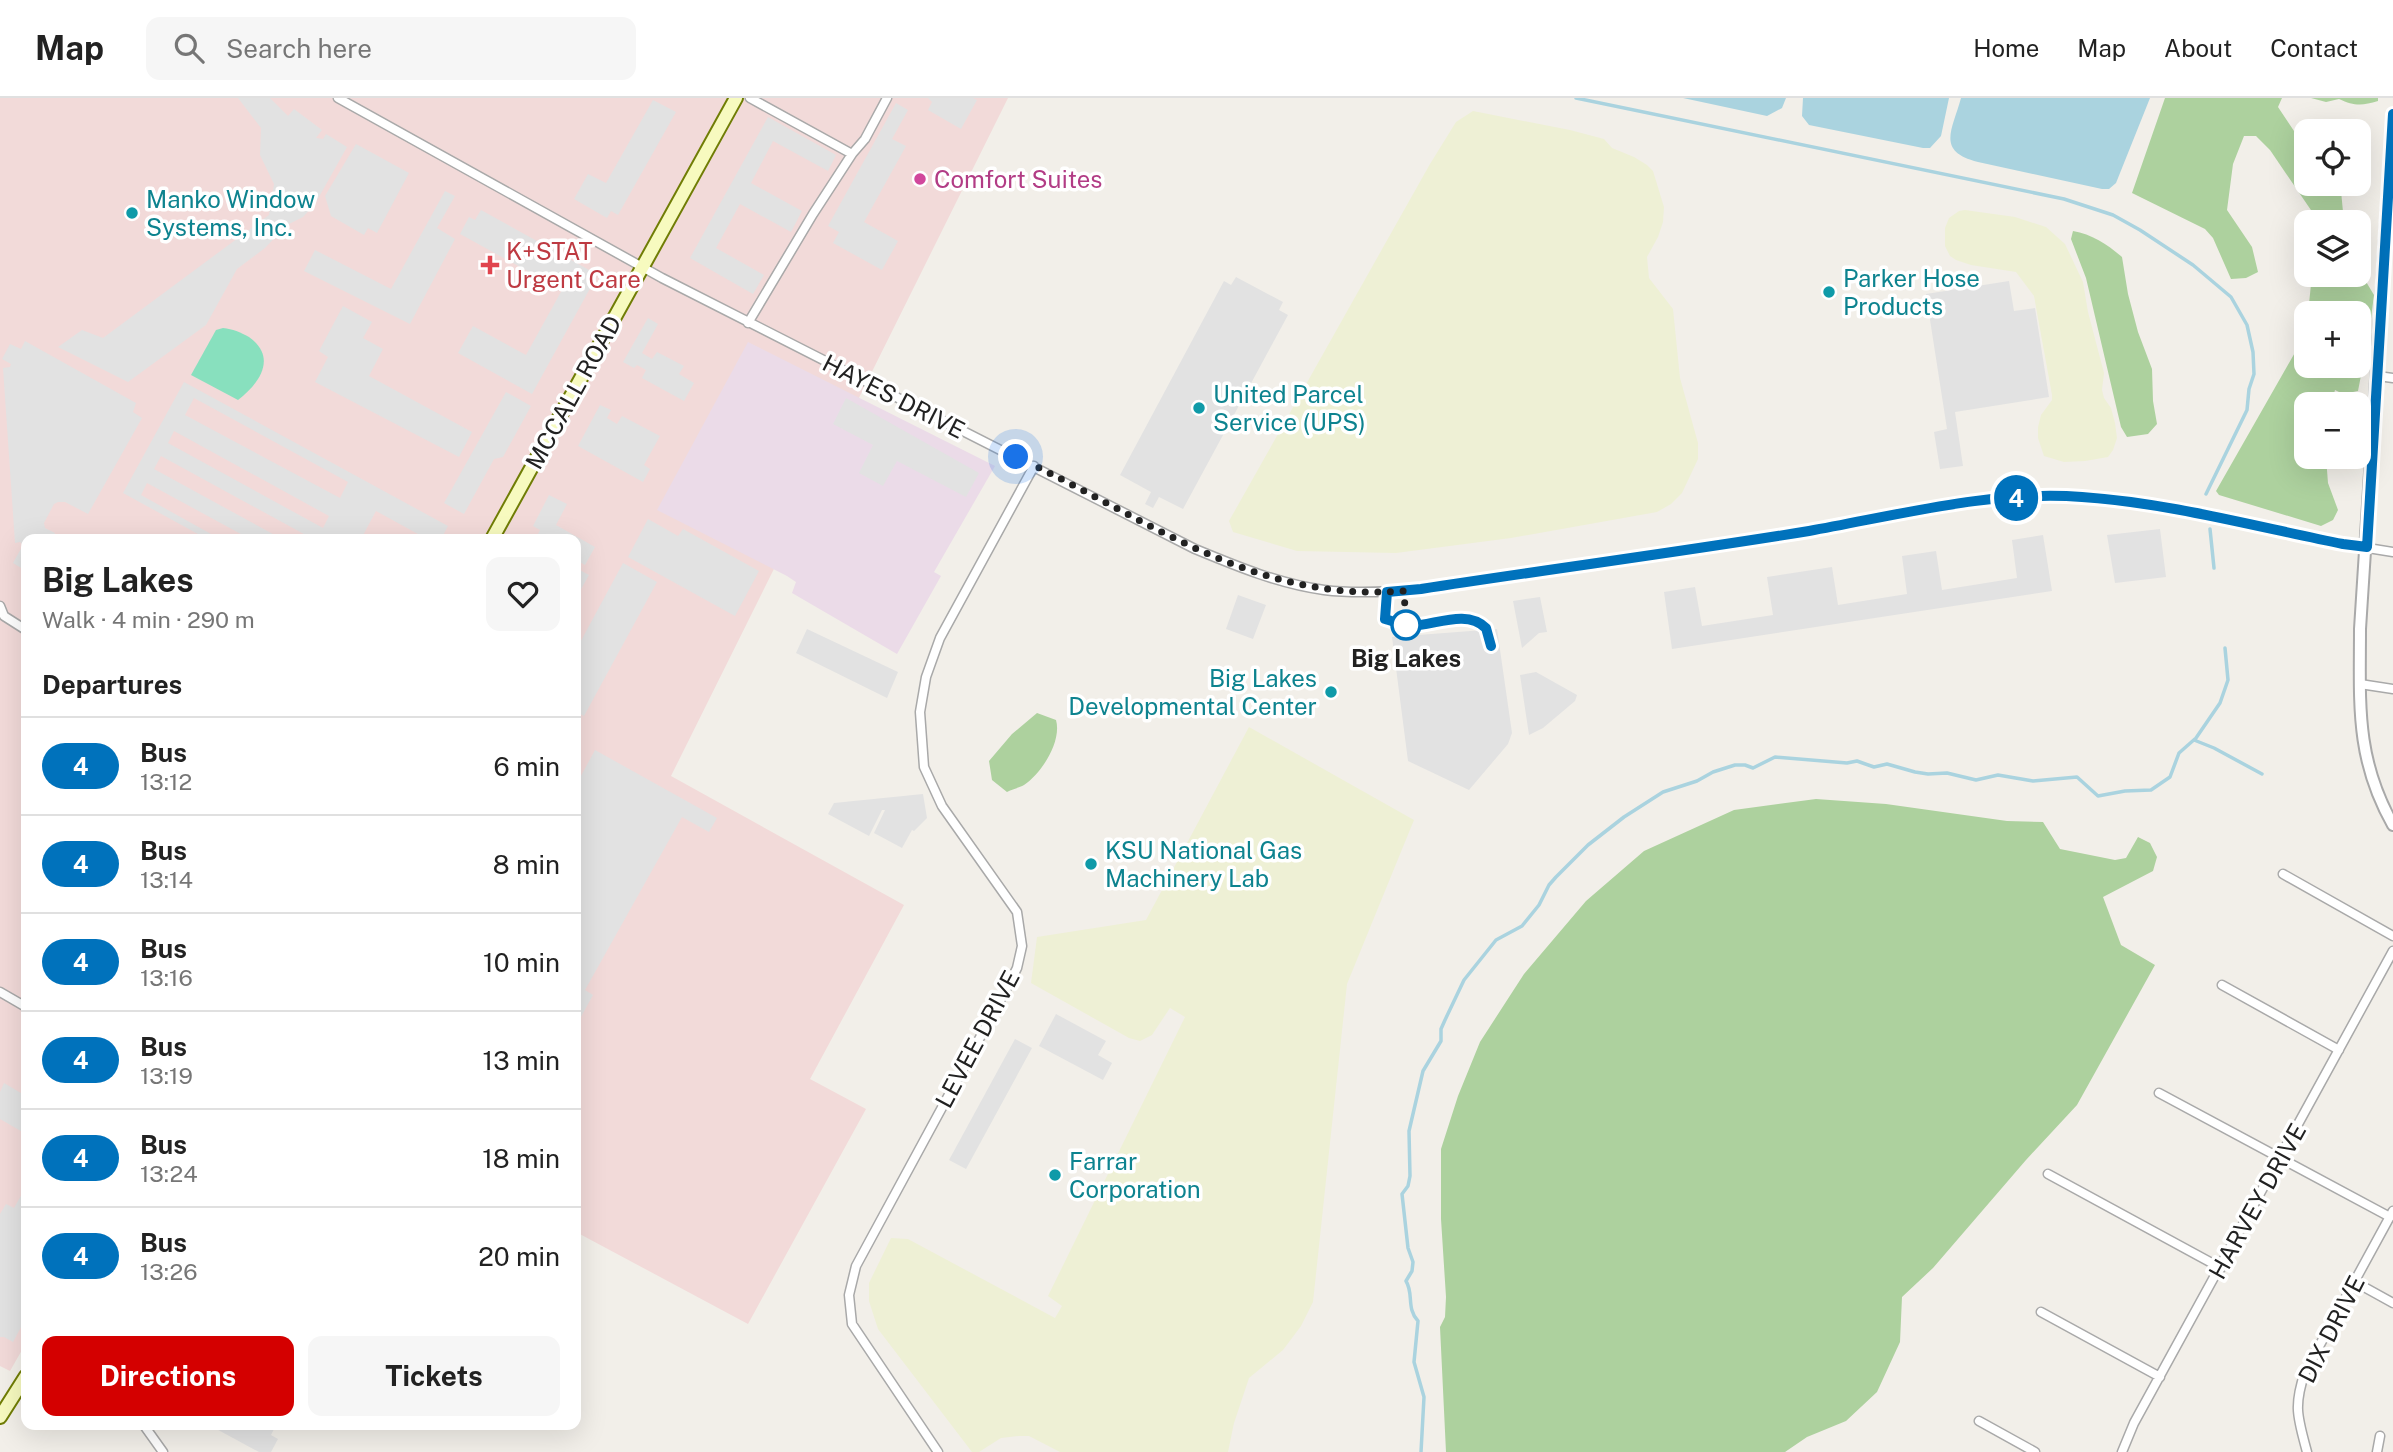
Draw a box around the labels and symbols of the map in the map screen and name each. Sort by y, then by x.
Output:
place label: Comfort Suites [934,165,1102,193]
marker: Comfort Suites [912,171,928,187]
place label: Manko Window Systems, Inc. [146,185,315,241]
marker: Manko Window Systems, Inc. [124,205,140,221]
place label: K+STAT Urgent Care [506,237,641,293]
marker: K+STAT Urgent Care [480,255,500,275]
place label: Parker Hose Products [1843,264,1980,320]
marker: Parker Hose Products [1821,284,1837,300]
street label: MCCALL ROAD [519,310,627,474]
street label: HAYES DRIVE [818,348,970,444]
place label: United Parcel Service (UPS) [1213,380,1366,436]
marker: United Parcel Service (UPS) [1191,400,1207,416]
your location [998,439,1033,474]
line badge: 4 [1993,475,2039,521]
marker: Big Lakes [1391,610,1421,640]
place label: Big Lakes [1351,644,1461,672]
place label: Big Lakes Developmental Center [1068,664,1317,720]
marker: Big Lakes Developmental Center [1323,684,1339,700]
place label: KSU National Gas Machinery Lab [1105,836,1302,892]
marker: KSU National Gas Machinery Lab [1083,856,1099,872]
street label: LEVEE DRIVE [929,966,1025,1112]
street label: HARVEY DRIVE [2203,1118,2311,1284]
place label: Farrar Corporation [1069,1147,1201,1203]
marker: Farrar Corporation [1047,1167,1063,1183]
street label: DIX DRIVE [2292,1271,2370,1387]

